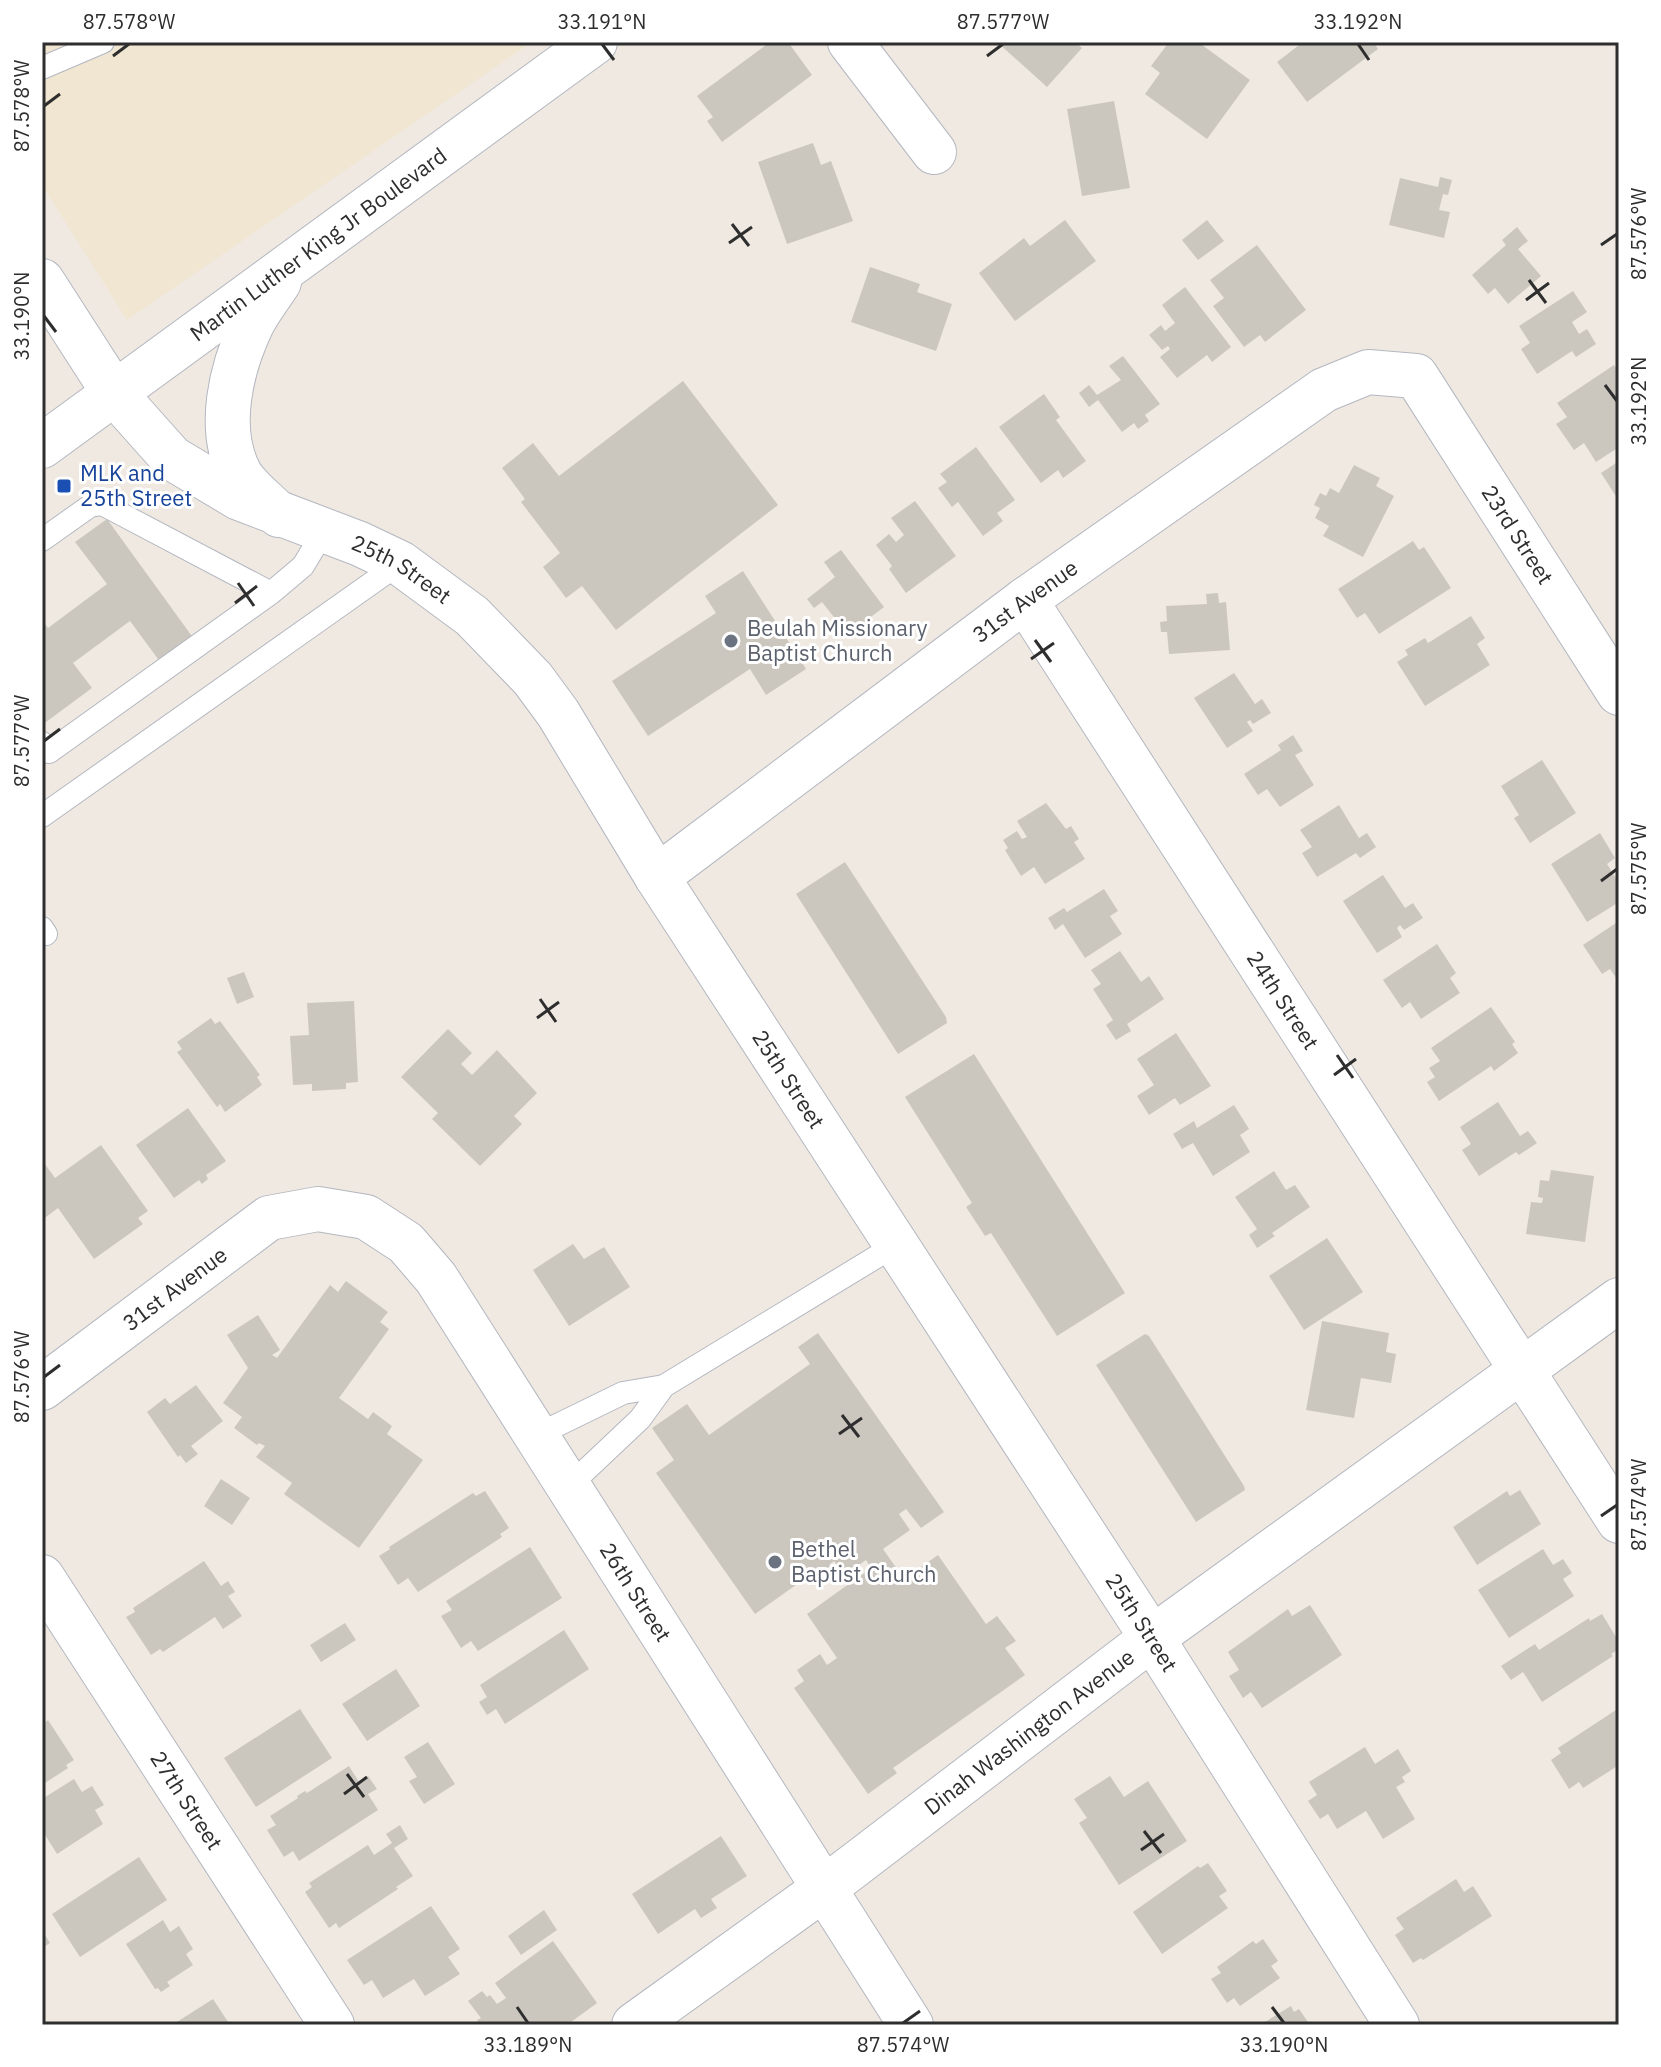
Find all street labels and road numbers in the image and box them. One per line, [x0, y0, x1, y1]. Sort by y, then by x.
street label: Martin Luther King Jr Boulevard [184, 140, 452, 347]
street label: 23rd Street [1475, 479, 1561, 590]
street label: 25th Street [348, 527, 457, 610]
street label: 31st Avenue [966, 553, 1083, 649]
street label: 24th Street [1241, 945, 1326, 1055]
street label: 25th Street [746, 1024, 832, 1134]
street label: 31st Avenue [116, 1240, 233, 1337]
street label: 26th Street [594, 1537, 678, 1647]
street label: 25th Street [1099, 1567, 1185, 1677]
street label: Dinah Washington Avenue [918, 1642, 1140, 1821]
street label: 27th Street [144, 1745, 230, 1855]

